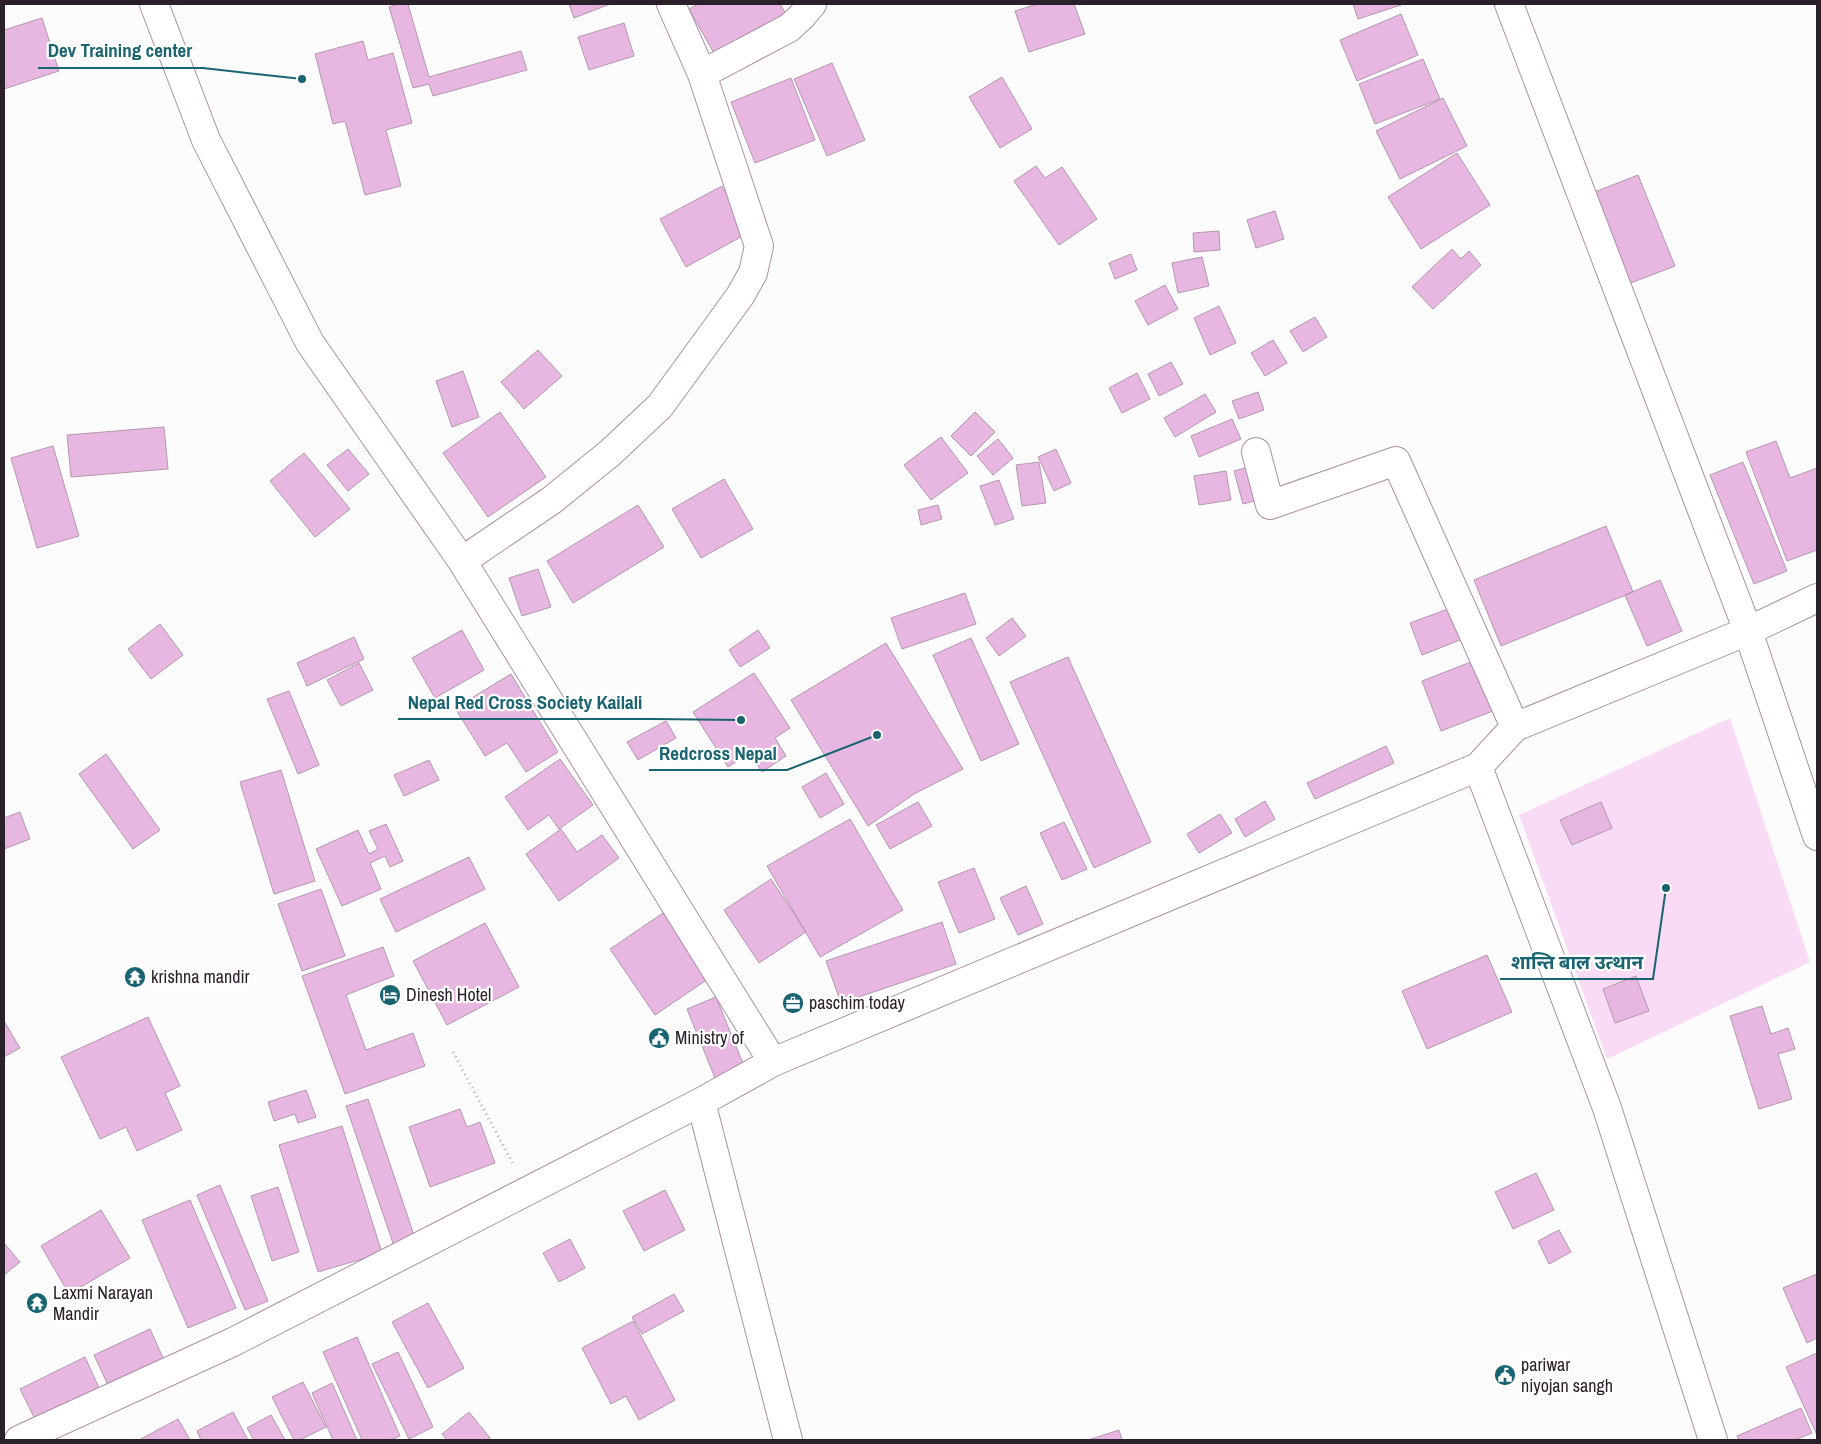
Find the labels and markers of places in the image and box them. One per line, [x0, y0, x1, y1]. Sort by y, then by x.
callout: Dev Training center [38, 34, 203, 68]
callout: Nepal Red Cross Society Kailali [398, 685, 653, 719]
callout: Redcross Nepal [649, 736, 787, 770]
callout: शान्ति बाल उत्थान [1500, 945, 1653, 979]
place label: krishna mandir [151, 964, 250, 989]
temple icon: krishna mandir [123, 965, 147, 989]
place label: Dinesh Hotel [406, 982, 491, 1007]
hotel icon: Dinesh Hotel [378, 983, 402, 1007]
place label: paschim today [809, 990, 906, 1015]
office icon: paschim today [781, 991, 805, 1015]
place label: Ministry of [675, 1025, 745, 1050]
public building icon: Ministry of [647, 1026, 671, 1050]
place label: Laxmi Narayan Mandir [53, 1280, 153, 1326]
temple icon: Laxmi Narayan Mandir [25, 1291, 49, 1315]
place label: pariwar niyojan sangh [1521, 1352, 1613, 1398]
public building icon: pariwar niyojan sangh [1493, 1363, 1517, 1387]

